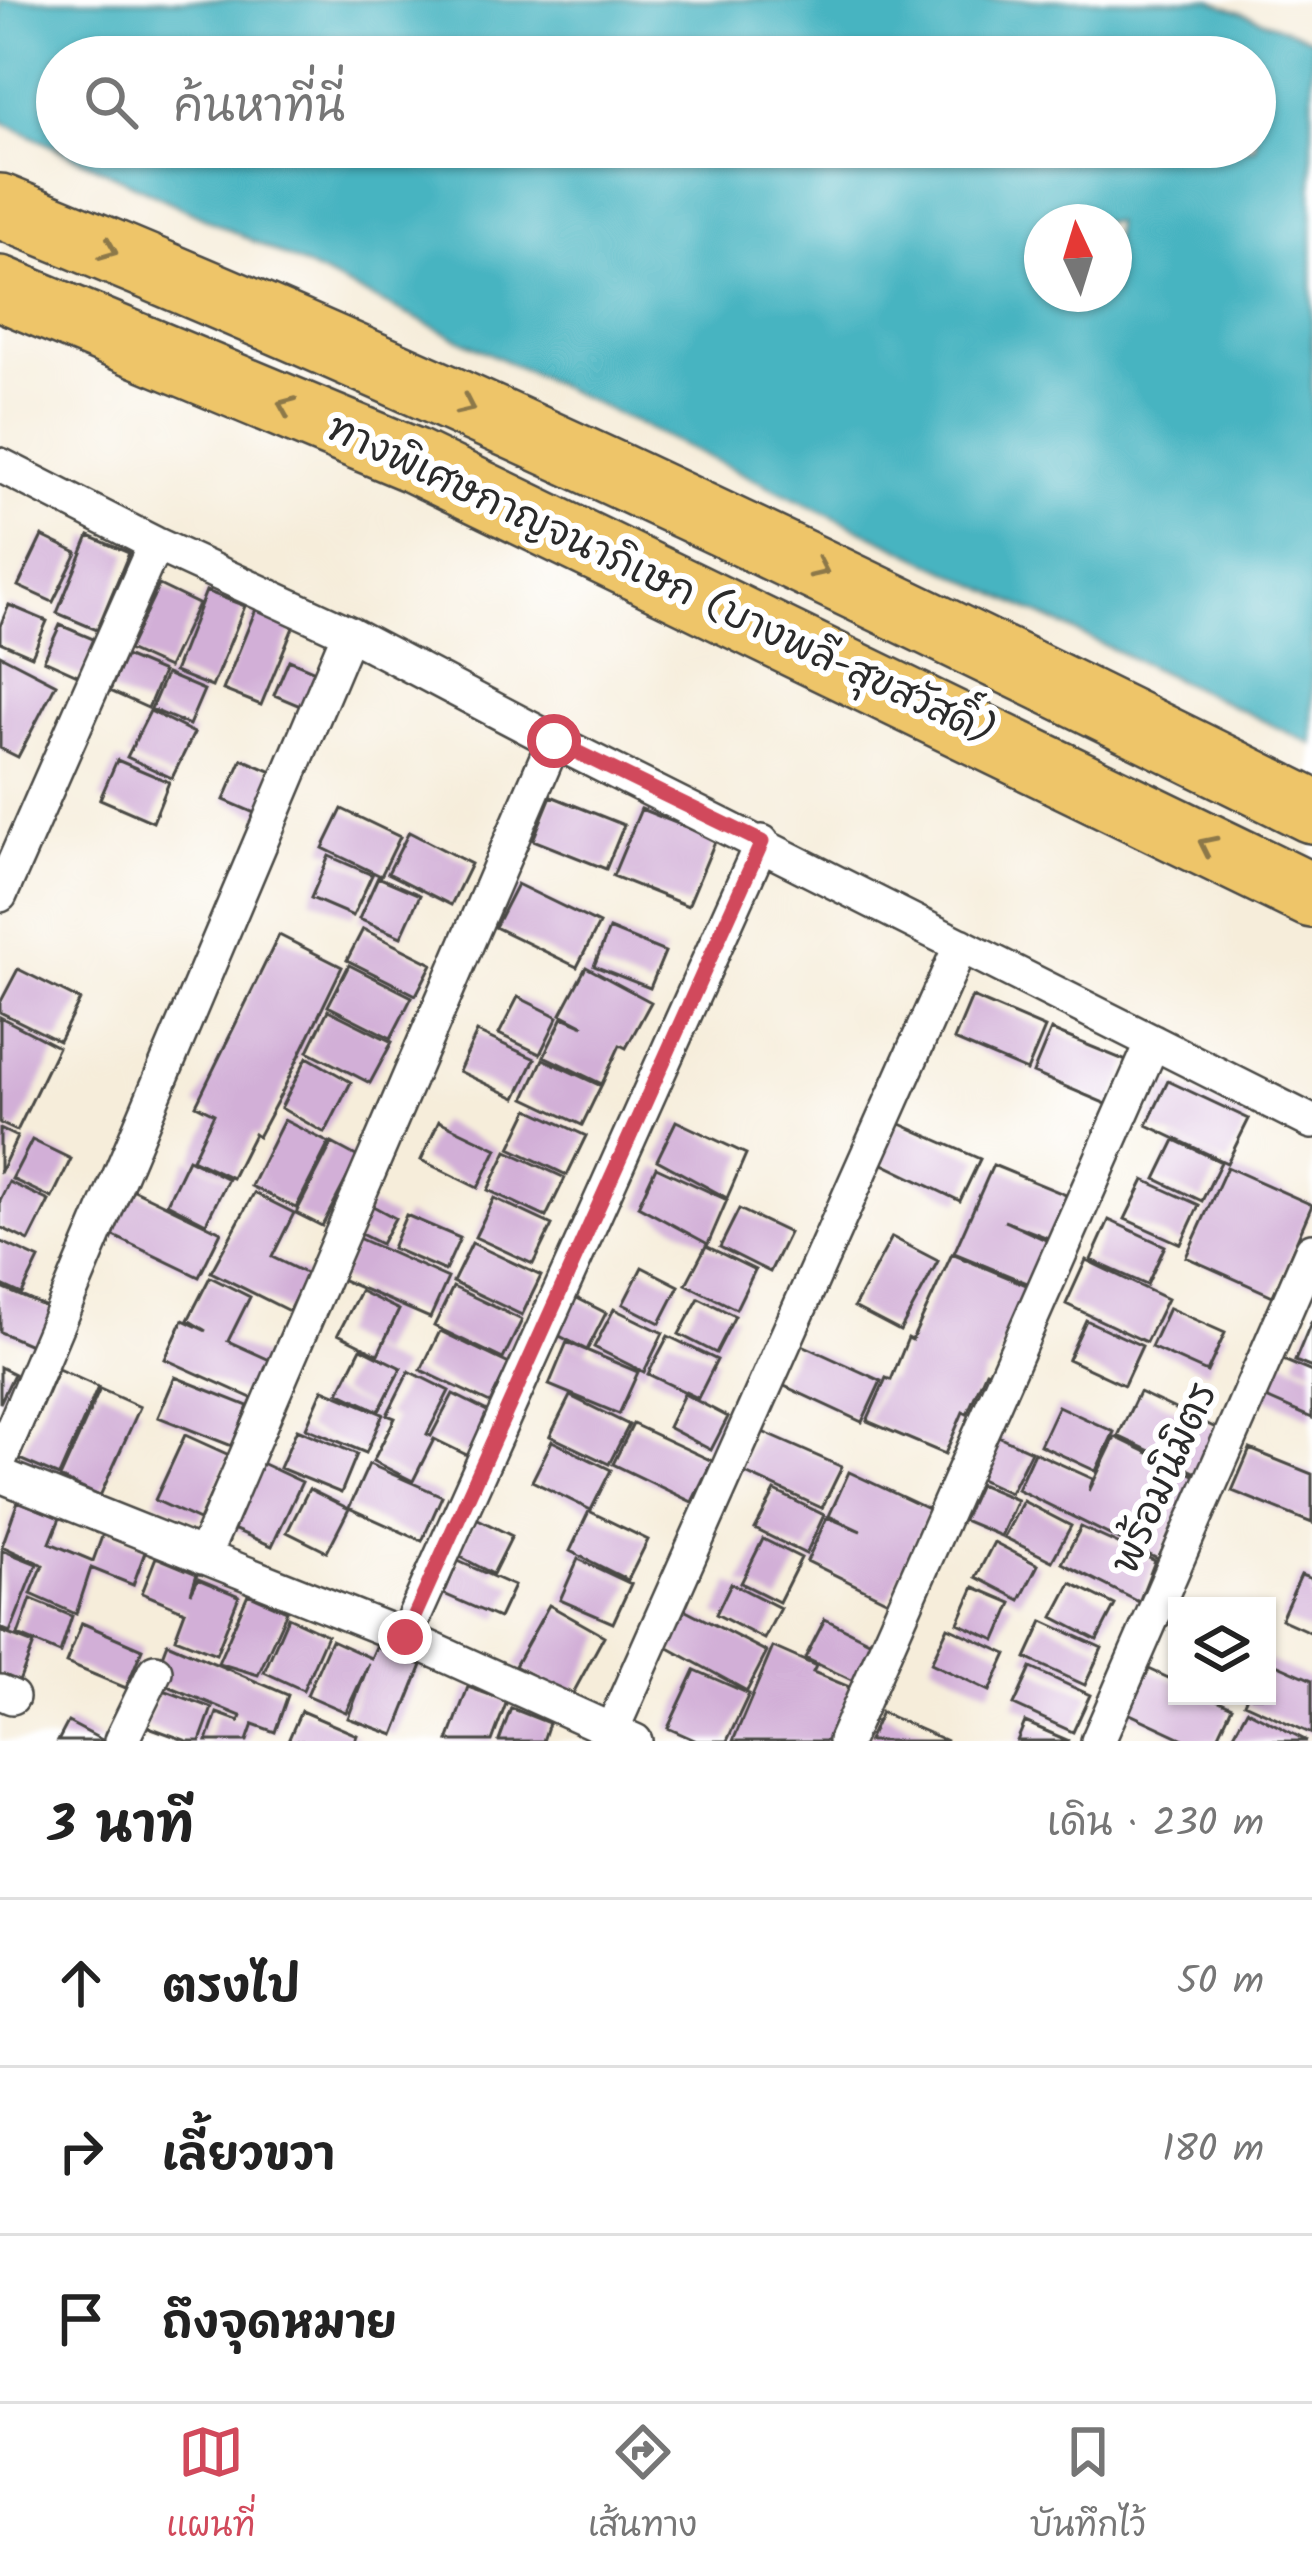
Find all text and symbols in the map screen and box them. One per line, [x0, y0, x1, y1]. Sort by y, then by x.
search box [36, 36, 1276, 168]
icon: search [78, 69, 144, 135]
text: ค้นหาที่นี่ [174, 73, 345, 145]
north arrow [1024, 204, 1132, 312]
one-way arrow [97, 236, 118, 260]
one-way arrow [454, 392, 475, 415]
street label: ทางพิเศษกาญจนาภิเษก (บางพลี-สุขสวัสดิ์) [316, 394, 1007, 765]
one-way arrow [277, 397, 298, 421]
one-way arrow [808, 555, 829, 578]
route start [527, 714, 581, 768]
one-way arrow [1198, 836, 1219, 859]
street label: พร้อมนิมิตร [1096, 1373, 1236, 1585]
map controls [1168, 1597, 1276, 1705]
button: layers [1168, 1597, 1276, 1705]
route end [378, 1610, 432, 1664]
text: 3 นาที [48, 1787, 194, 1868]
text: เดิน · 230 m [1047, 1794, 1264, 1856]
icon: ahead [48, 1950, 114, 2016]
text: 50 m [1177, 1952, 1264, 2014]
text: ตรงไป [162, 1953, 300, 2025]
icon: right [48, 2118, 114, 2184]
text: 180 m [1162, 2120, 1264, 2182]
text: เลี้ยวขวา [162, 2121, 335, 2193]
icon: arrive [48, 2286, 114, 2352]
text: ถึงจุดหมาย [162, 2289, 397, 2361]
tab: แผนที่ [166, 2419, 255, 2554]
tab: เส้นทาง [588, 2419, 697, 2554]
tab: บันทึกไว้ [1030, 2419, 1146, 2554]

